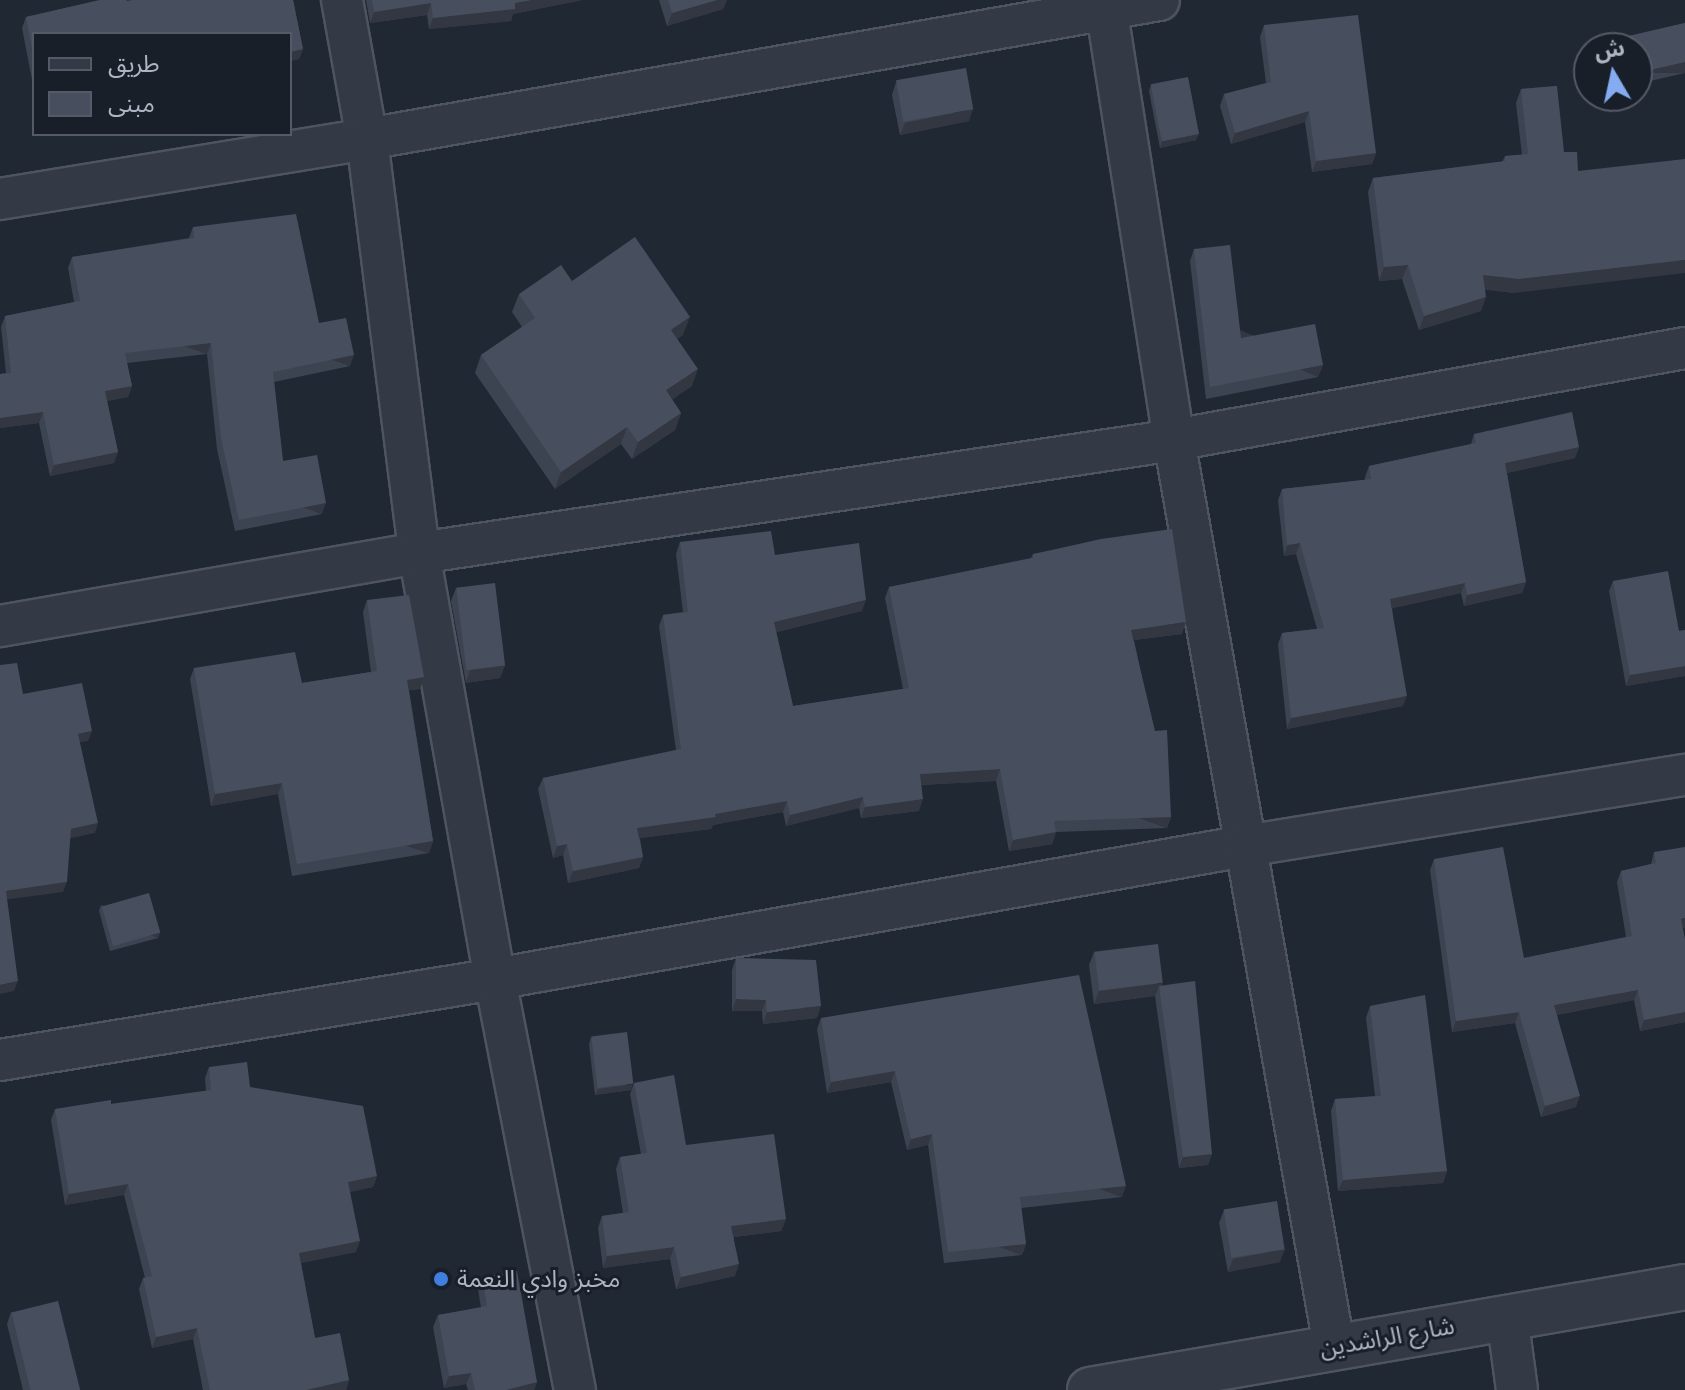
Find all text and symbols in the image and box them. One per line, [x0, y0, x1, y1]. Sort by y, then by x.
legend [32, 32, 292, 136]
north arrow [1573, 32, 1653, 112]
text: ش [1593, 35, 1626, 64]
text: طريق [108, 50, 160, 77]
text: مبنى [108, 90, 155, 117]
place label: مخبز وادي النعمة [457, 1265, 620, 1293]
marker: مخبز وادي النعمة [432, 1270, 450, 1288]
street label: شارع الراشدين [1317, 1311, 1457, 1363]

